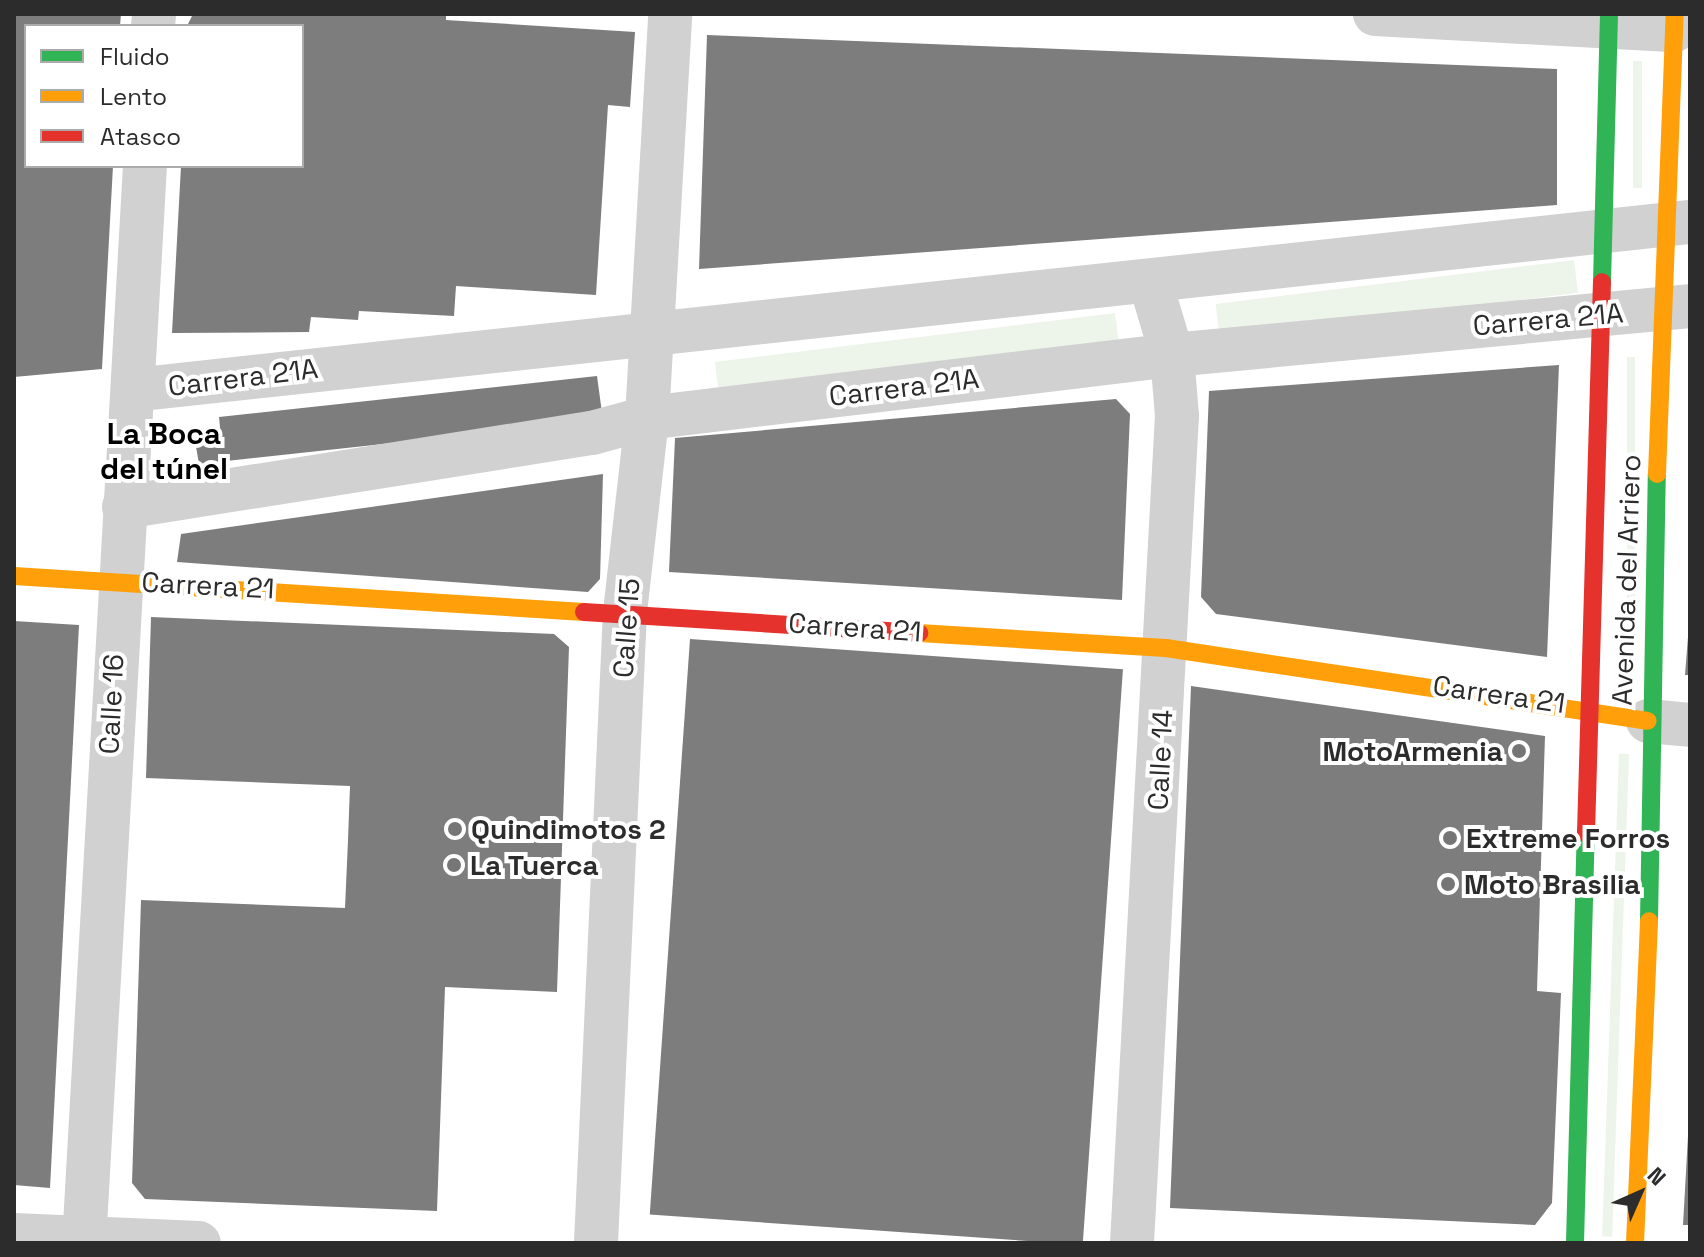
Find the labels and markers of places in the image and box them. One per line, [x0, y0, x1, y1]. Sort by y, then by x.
place label: MotoArmenia [1322, 734, 1503, 768]
marker: MotoArmenia [1510, 742, 1528, 760]
place label: Quindimotos 2 [471, 812, 666, 846]
marker: Quindimotos 2 [446, 820, 464, 838]
place label: Extreme Forros [1466, 821, 1670, 855]
marker: Extreme Forros [1441, 829, 1459, 847]
place label: La Tuerca [470, 848, 599, 882]
marker: La Tuerca [445, 856, 463, 874]
place label: Moto Brasilia [1464, 867, 1641, 901]
marker: Moto Brasilia [1439, 875, 1457, 893]

